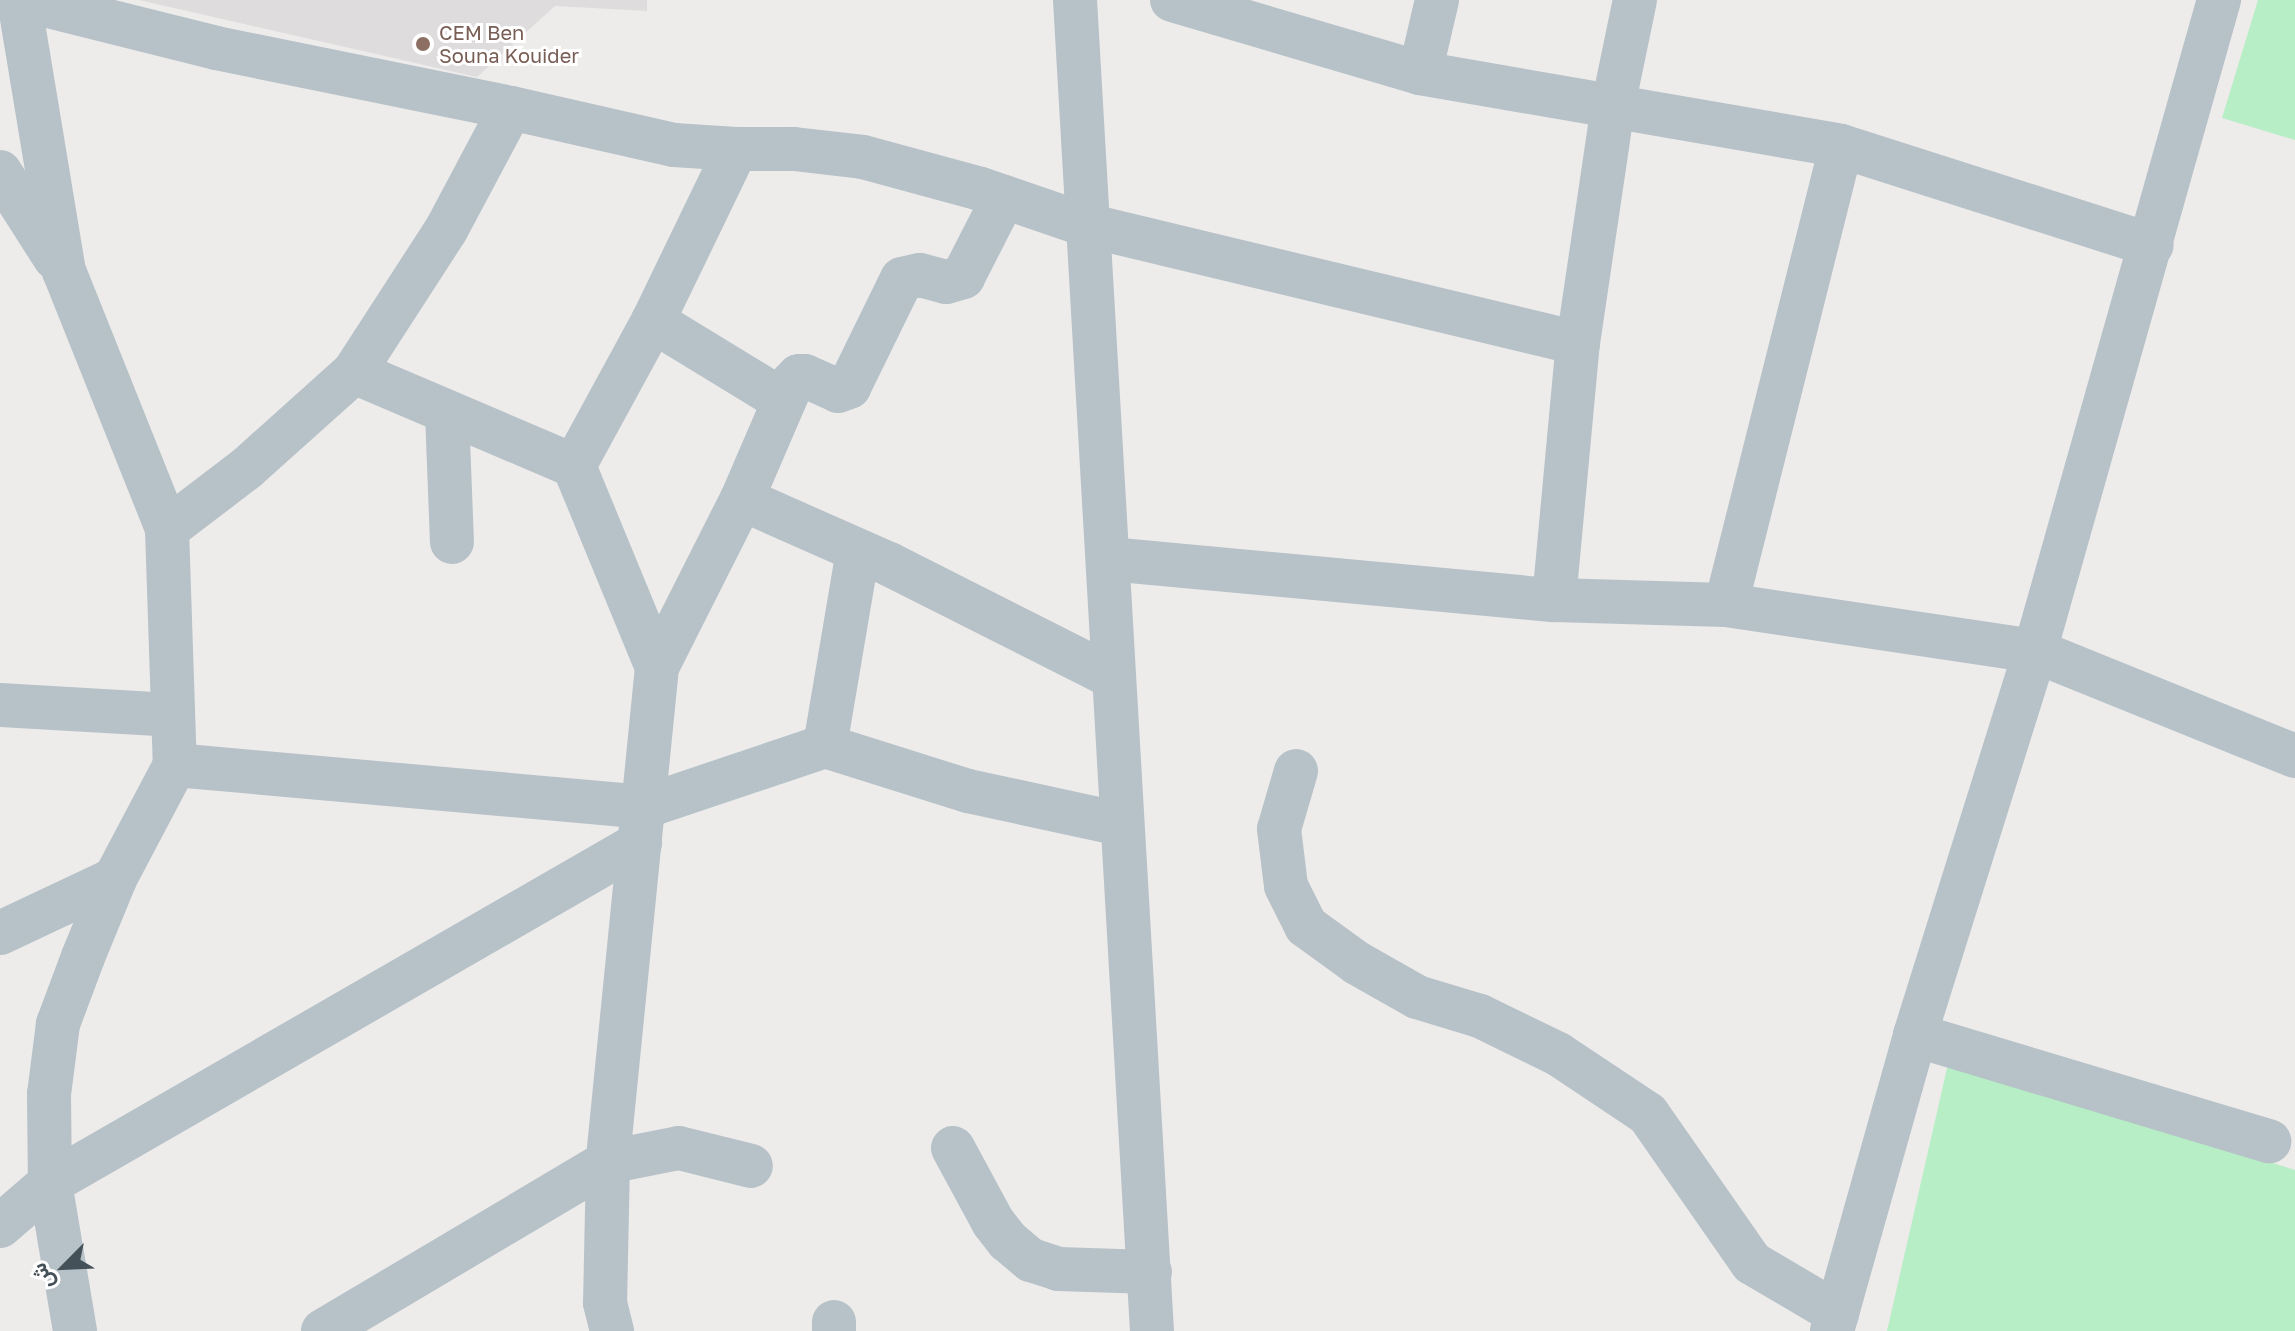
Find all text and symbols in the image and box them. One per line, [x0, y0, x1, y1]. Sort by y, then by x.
place label: CEM Ben Souna Kouider [439, 20, 579, 67]
marker: CEM Ben Souna Kouider [414, 35, 432, 53]
north arrow [24, 1227, 104, 1307]
text: ش [24, 1259, 59, 1295]

